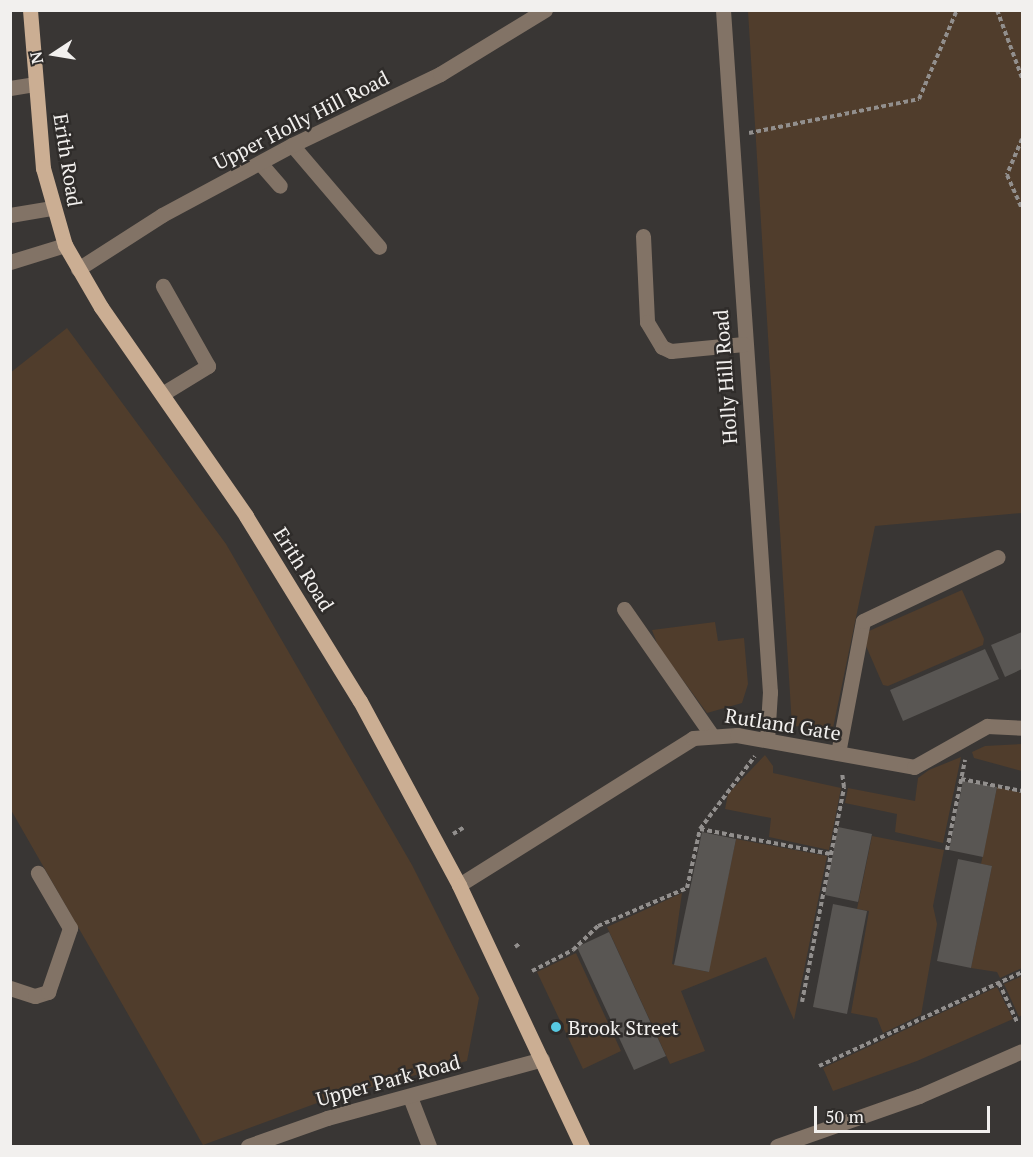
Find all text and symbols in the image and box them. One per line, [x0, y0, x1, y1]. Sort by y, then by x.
north arrow [24, 24, 84, 84]
text: N [24, 50, 48, 66]
street label: Upper Holly Hill Road [209, 65, 393, 175]
street label: Erith Road [49, 112, 87, 208]
street label: Holly Hill Road [708, 309, 742, 445]
street label: Erith Road [269, 523, 339, 615]
street label: Rutland Gate [723, 703, 843, 745]
place label: Brook Street [568, 1015, 679, 1039]
marker: Brook Street [549, 1020, 563, 1034]
street label: Upper Park Road [313, 1049, 463, 1111]
scale bar [817, 1094, 992, 1132]
text: 50 m [825, 1104, 864, 1128]

